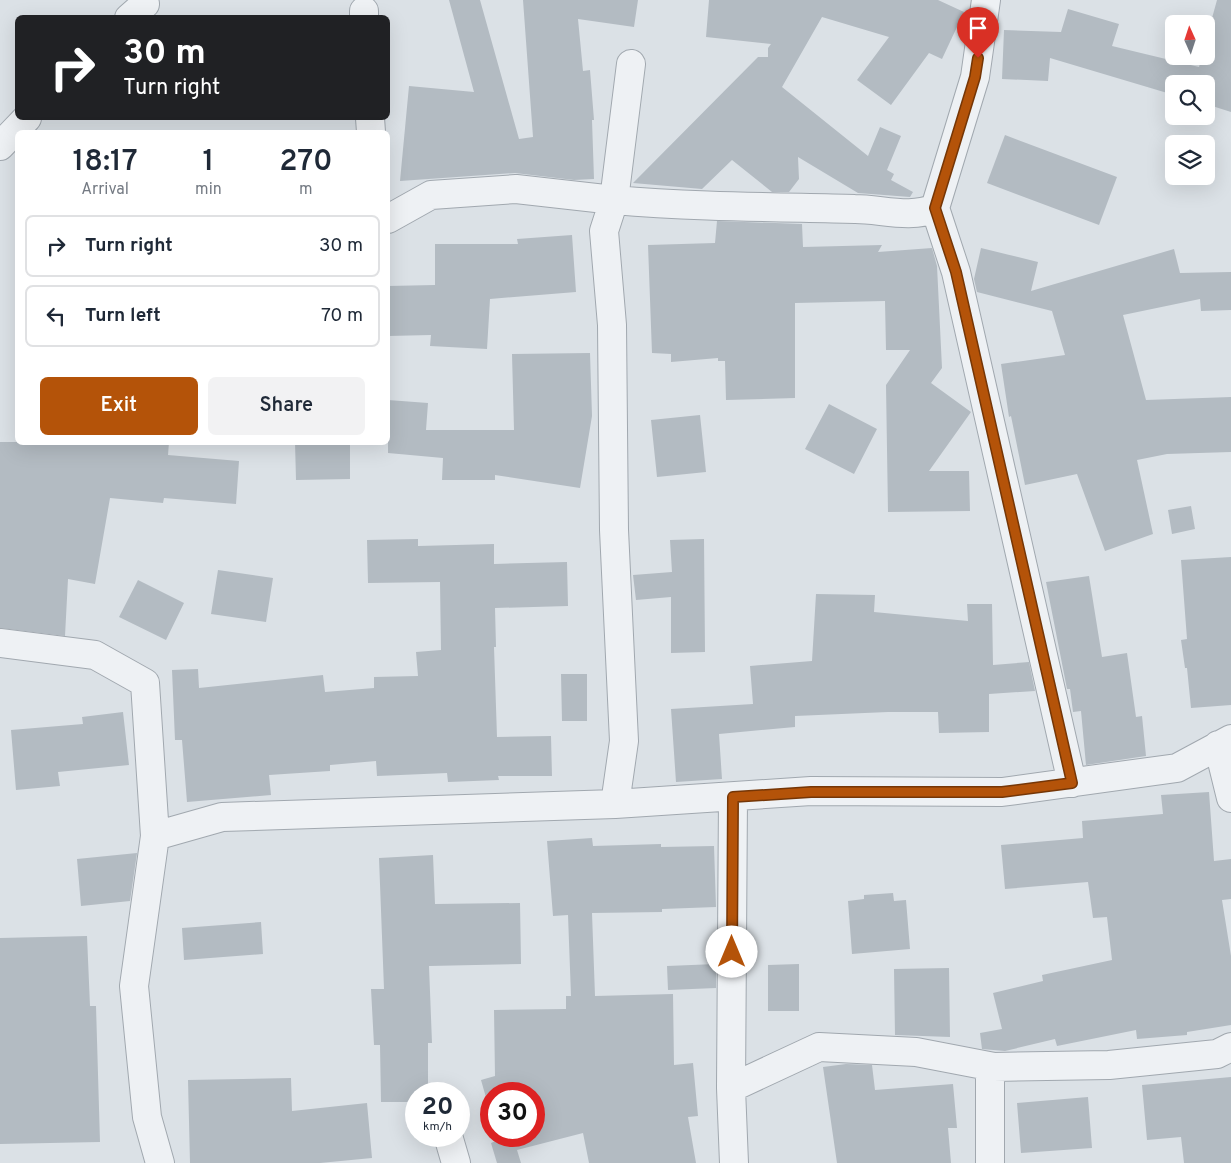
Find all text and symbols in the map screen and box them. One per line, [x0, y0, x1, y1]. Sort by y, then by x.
pin [957, 7, 999, 58]
icon: arrive [964, 14, 992, 42]
north arrow [1165, 15, 1215, 65]
map controls [1165, 15, 1215, 185]
text: 30 m [123, 32, 206, 76]
icon: right [40, 35, 105, 100]
text: Turn right [123, 75, 220, 102]
button: search [1165, 75, 1215, 125]
button: layers [1165, 135, 1215, 185]
text: 18:17 [72, 144, 138, 181]
text: 1 [203, 144, 214, 181]
text: 270 [279, 144, 333, 181]
text: Arrival [81, 180, 129, 200]
text: min [195, 180, 222, 200]
text: m [299, 180, 313, 200]
icon: right [42, 232, 70, 260]
text: Turn right [85, 234, 173, 258]
text: 30 m [319, 234, 363, 258]
icon: left [42, 302, 70, 330]
text: Turn left [85, 304, 161, 328]
text: 70 m [321, 304, 363, 328]
button: Exit [40, 377, 198, 435]
button: Share [208, 377, 365, 435]
position arrow [705, 925, 757, 977]
speed limit sign: 30 [480, 1082, 545, 1147]
text: 20 [422, 1092, 453, 1124]
text: km/h [423, 1119, 452, 1135]

